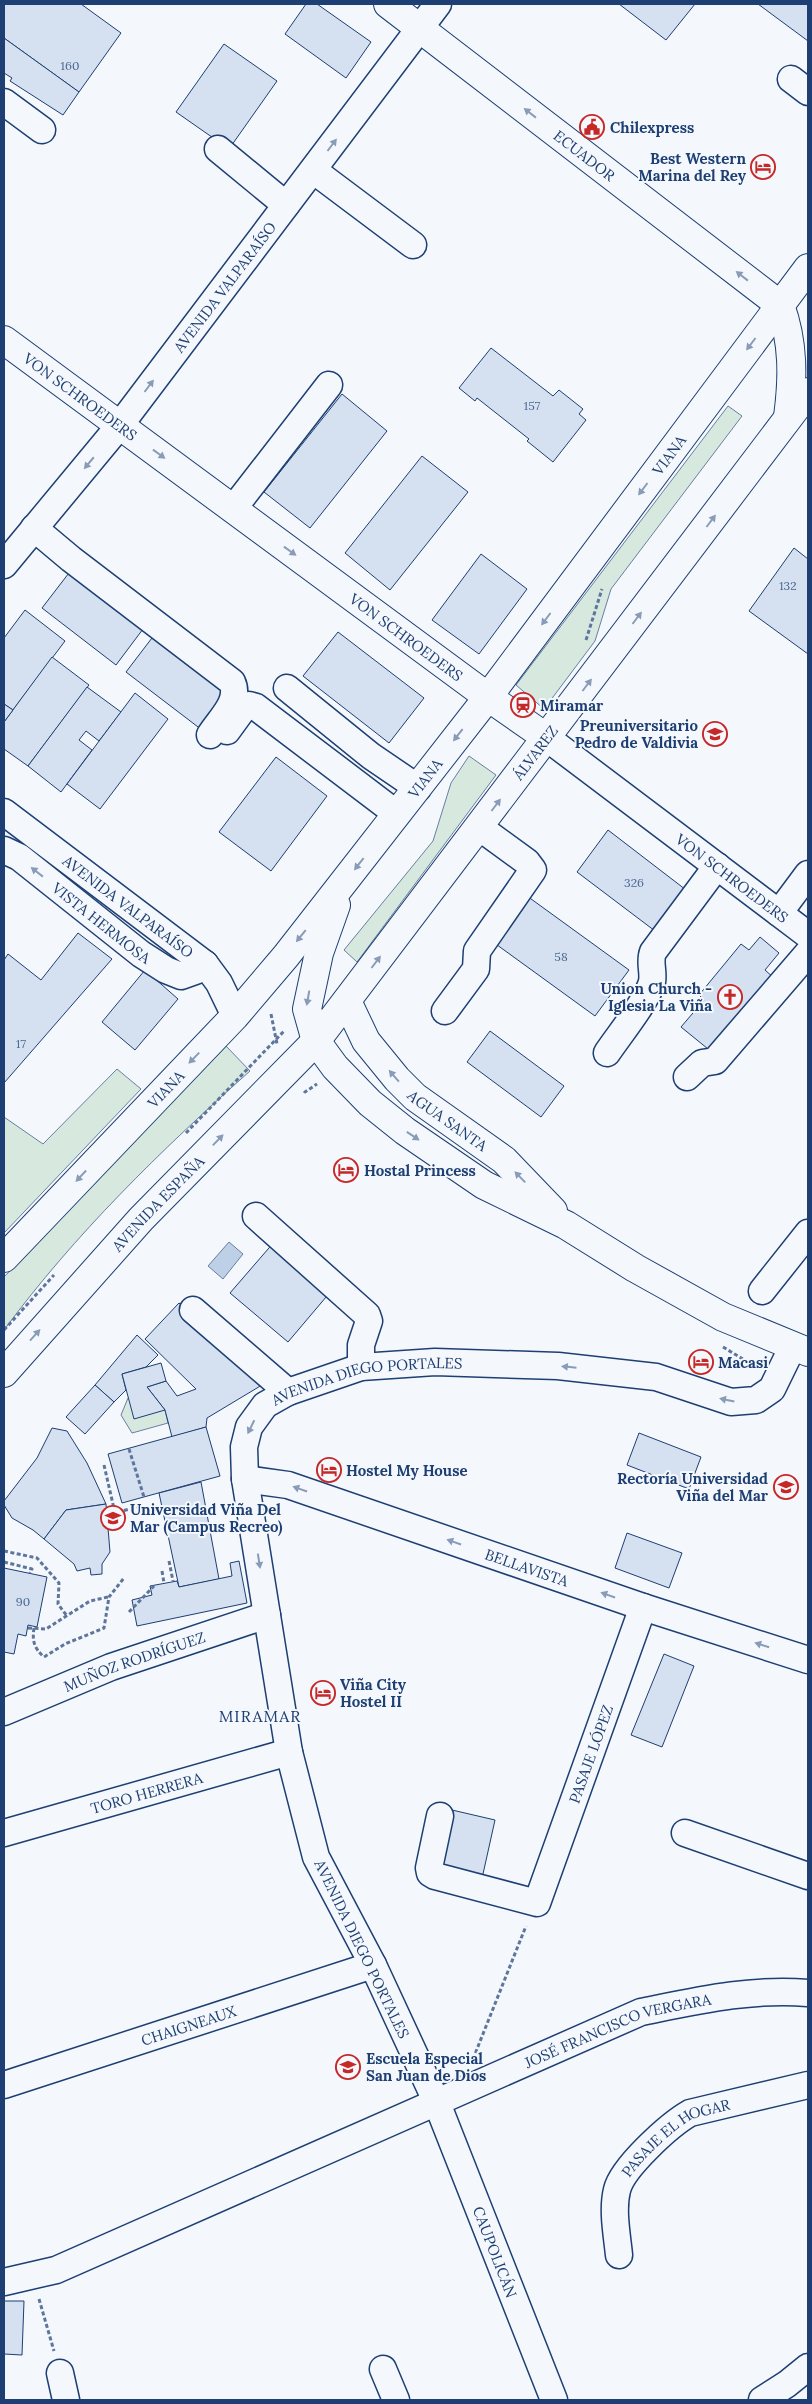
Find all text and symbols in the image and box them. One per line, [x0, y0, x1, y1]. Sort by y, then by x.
house number: 160 [61, 58, 79, 73]
one-way arrow [523, 107, 536, 118]
public building icon: Chilexpress [579, 114, 605, 140]
place label: Chilexpress [610, 118, 694, 137]
street label: ECUADOR [550, 125, 620, 185]
one-way arrow [326, 139, 337, 152]
place label: Best Western Marina del Rey [638, 149, 747, 185]
hotel icon: Best Western Marina del Rey [750, 154, 776, 180]
street label: AVENIDA VALPARAÍSO [168, 218, 280, 357]
one-way arrow [736, 270, 749, 281]
one-way arrow [746, 337, 756, 351]
street label: VON SCHROEDERS [19, 348, 141, 444]
one-way arrow [144, 379, 154, 393]
house number: 157 [524, 398, 541, 413]
street label: VIANA [647, 431, 690, 479]
one-way arrow [152, 449, 165, 460]
one-way arrow [83, 456, 94, 469]
one-way arrow [638, 482, 649, 495]
one-way arrow [706, 514, 716, 528]
one-way arrow [283, 546, 297, 556]
house number: 132 [779, 578, 797, 593]
street label: VON SCHROEDERS [345, 588, 467, 685]
one-way arrow [632, 611, 642, 625]
one-way arrow [541, 612, 551, 626]
one-way arrow [581, 679, 592, 692]
station icon: Miramar [510, 692, 536, 718]
place label: Miramar [540, 696, 604, 715]
place label: Preuniversitario Pedro de Valdivia [575, 716, 699, 752]
street label: ÁLVAREZ [508, 721, 562, 784]
school or university icon: Preuniversitario Pedro de Valdivia [702, 721, 728, 747]
one-way arrow [453, 729, 463, 742]
street label: VIANA [403, 754, 447, 802]
one-way arrow [490, 799, 501, 812]
street label: VON SCHROEDERS [671, 829, 792, 926]
street label: AVENIDA VALPARAÍSO [59, 850, 198, 962]
one-way arrow [353, 857, 364, 870]
one-way arrow [31, 866, 44, 877]
house number: 326 [624, 875, 644, 890]
street label: VISTA HERMOSA [48, 877, 155, 967]
one-way arrow [296, 930, 307, 943]
house number: 58 [554, 949, 568, 964]
one-way arrow [371, 956, 381, 969]
place label: Union Church - Iglesia La Viña [601, 979, 712, 1015]
church icon: Union Church - Iglesia La Viña [717, 984, 743, 1010]
one-way arrow [304, 991, 312, 1007]
house number: 17 [16, 1036, 26, 1051]
one-way arrow [188, 1052, 200, 1064]
street label: VIANA [142, 1065, 188, 1112]
one-way arrow [388, 1070, 400, 1082]
street label: AGUA SANTA [403, 1085, 492, 1155]
one-way arrow [406, 1131, 419, 1141]
one-way arrow [212, 1135, 224, 1147]
street label: AVENIDA ESPAÑA [107, 1151, 208, 1256]
hotel icon: Hostal Princess [333, 1157, 359, 1183]
place label: Hostal Princess [364, 1161, 476, 1180]
one-way arrow [75, 1169, 87, 1181]
one-way arrow [514, 1171, 526, 1183]
one-way arrow [29, 1330, 41, 1342]
hotel icon: Macasi [688, 1349, 714, 1375]
street label: AVENIDA DIEGO PORTALES [267, 1352, 463, 1410]
place label: Macasi [718, 1353, 768, 1372]
one-way arrow [560, 1363, 576, 1371]
one-way arrow [719, 1396, 734, 1404]
one-way arrow [247, 1419, 256, 1434]
hotel icon: Hostel My House [316, 1457, 342, 1483]
place label: Hostel My House [346, 1461, 467, 1480]
place label: Rectoría Universidad Viña del Mar [617, 1469, 769, 1505]
school or university icon: Rectoría Universidad Viña del Mar [773, 1474, 799, 1500]
one-way arrow [293, 1485, 308, 1492]
place label: Universidad Viña Del Mar (Campus Recreo) [130, 1500, 283, 1537]
school or university icon: Universidad Viña Del Mar (Campus Recreo) [100, 1505, 126, 1531]
one-way arrow [446, 1538, 461, 1546]
street label: BELLAVISTA [483, 1544, 572, 1590]
one-way arrow [255, 1554, 263, 1570]
one-way arrow [600, 1590, 615, 1598]
house number: 90 [16, 1594, 30, 1609]
street label: MUÑOZ RODRÍGUEZ [61, 1627, 207, 1695]
one-way arrow [754, 1641, 769, 1649]
place label: Viña City Hostel II [340, 1675, 407, 1711]
hotel icon: Viña City Hostel II [310, 1680, 336, 1706]
street label: PASAJE LÓPEZ [564, 1702, 617, 1806]
district label: MIRAMAR [219, 1706, 301, 1726]
street label: TORO HERRERA [88, 1767, 205, 1817]
street label: AVENIDA DIEGO PORTALES [310, 1856, 414, 2041]
street label: JOSÉ FRANCISCO VERGARA [520, 1989, 713, 2072]
street label: CHAIGNEAUX [139, 2001, 239, 2049]
place label: Escuela Especial San Juan de Dios [366, 2049, 486, 2085]
school or university icon: Escuela Especial San Juan de Dios [335, 2054, 361, 2080]
street label: PASAJE EL HOGAR [617, 2094, 732, 2180]
street label: CAUPOLICÁN [469, 2204, 521, 2300]

